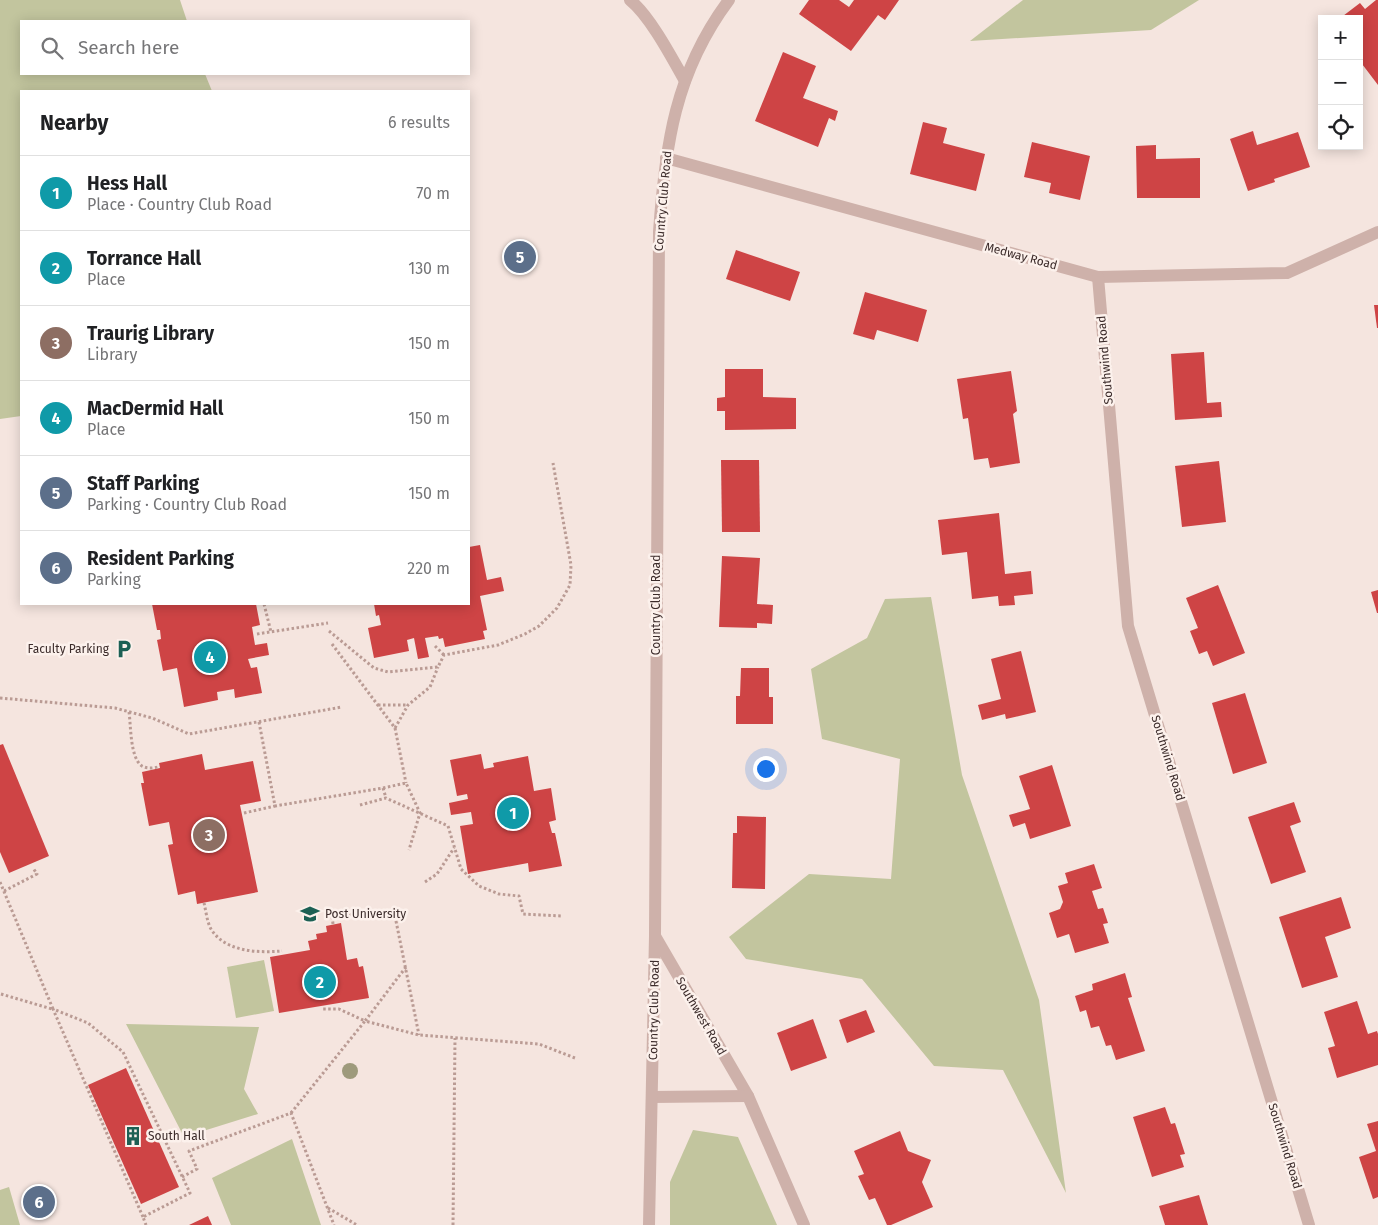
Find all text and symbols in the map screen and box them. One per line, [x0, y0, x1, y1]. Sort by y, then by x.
map controls [1318, 15, 1363, 150]
button: + [1318, 15, 1363, 60]
search box [20, 20, 470, 75]
icon: search [38, 34, 66, 62]
text: Search here [78, 36, 179, 59]
button: − [1318, 60, 1363, 105]
button: locate [1318, 105, 1363, 150]
text: Nearby [40, 110, 108, 136]
text: 6 results [388, 113, 450, 132]
street label: Country Club Road [652, 150, 674, 252]
text: Hess Hall [87, 172, 167, 195]
text: 1 [52, 184, 60, 203]
text: 70 m [416, 184, 450, 203]
text: Place · Country Club Road [87, 195, 272, 214]
pin: 5 [504, 238, 536, 276]
street label: Medway Road [983, 240, 1059, 272]
text: Torrance Hall [87, 247, 201, 270]
text: 2 [52, 259, 60, 278]
text: 130 m [408, 259, 450, 278]
text: Place [87, 270, 126, 289]
street label: Southwind Road [1094, 315, 1116, 405]
text: Traurig Library [87, 322, 214, 345]
text: 3 [52, 334, 60, 353]
text: 150 m [408, 334, 450, 353]
text: Library [87, 345, 137, 364]
text: MacDermid Hall [87, 397, 223, 420]
text: 4 [51, 409, 61, 428]
text: 150 m [408, 409, 450, 428]
text: Place [87, 420, 126, 439]
text: Staff Parking [87, 472, 199, 495]
text: 5 [52, 484, 60, 503]
text: 150 m [408, 484, 450, 503]
text: Parking · Country Club Road [87, 495, 287, 514]
text: Resident Parking [87, 547, 234, 570]
street label: Country Club Road [649, 555, 663, 655]
text: 6 [51, 559, 61, 578]
text: 220 m [407, 559, 450, 578]
text: Parking [87, 570, 141, 589]
parking icon: Faculty Parking [113, 638, 135, 660]
pin: 4 [194, 638, 226, 676]
place label: Faculty Parking [28, 642, 110, 656]
street label: Southwind Road [1148, 713, 1188, 803]
your location [753, 756, 779, 782]
pin: 1 [497, 794, 529, 832]
pin: 3 [193, 816, 225, 854]
school or university icon: Post University [299, 903, 321, 925]
place label: Post University [325, 907, 406, 921]
street label: Country Club Road [646, 960, 662, 1060]
pin: 2 [304, 963, 336, 1001]
street label: Southwest Road [673, 974, 729, 1058]
street label: Southwind Road [1265, 1101, 1305, 1191]
building icon: South Hall [122, 1125, 144, 1147]
place label: South Hall [148, 1129, 205, 1143]
pin: 6 [23, 1183, 55, 1221]

